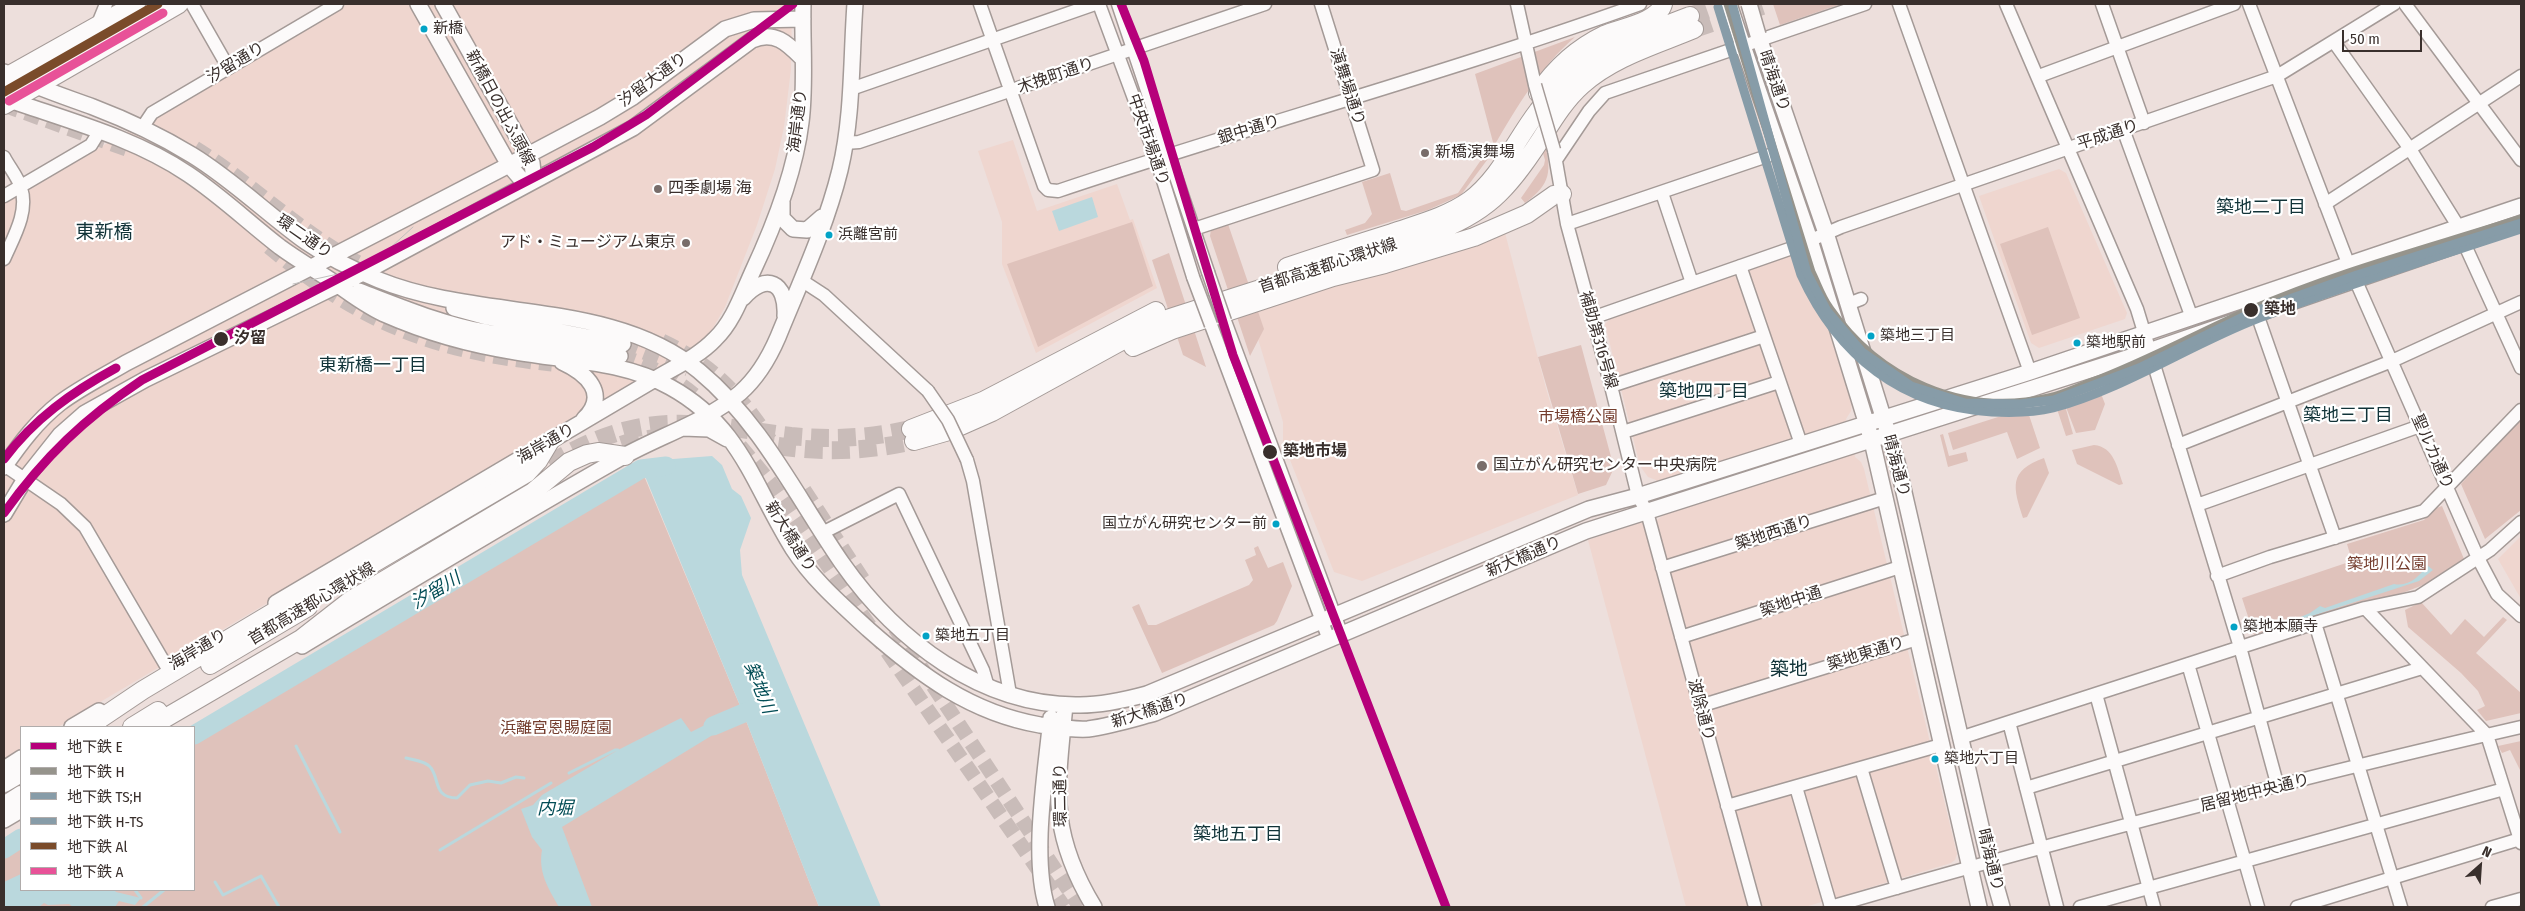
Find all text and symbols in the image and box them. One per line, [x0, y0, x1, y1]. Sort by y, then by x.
place label: 新橋 [433, 20, 463, 38]
scale bar [2345, 20, 2425, 52]
marker: 新橋 [419, 24, 429, 34]
text: 50 m [2350, 30, 2380, 48]
street label: 汐留通り [204, 38, 268, 88]
street label: 演舞場通り [1326, 46, 1368, 128]
street label: 新橋日の出ふ頭線 [461, 47, 539, 169]
street label: 晴海通り [1755, 48, 1793, 114]
street label: 汐留大通り [615, 49, 691, 111]
street label: 木挽町通り [1015, 54, 1097, 98]
street label: 海岸通り [785, 88, 811, 154]
street label: 中央市場通り [1123, 91, 1173, 189]
street label: 銀中通り [1216, 111, 1282, 149]
street label: 平成通り [2075, 116, 2141, 154]
place label: 新橋演舞場 [1435, 143, 1515, 163]
marker: 新橋演舞場 [1419, 147, 1431, 159]
place label: 四季劇場 海 [668, 179, 752, 199]
marker: 四季劇場 海 [652, 183, 664, 195]
district label: 築地二丁目 [2216, 197, 2306, 219]
street label: 環二通り [272, 211, 336, 263]
district label: 東新橋 [76, 222, 132, 244]
place label: 浜離宮前 [838, 226, 898, 244]
marker: 浜離宮前 [824, 230, 834, 240]
place label: アド・ミュージアム東京 [500, 233, 676, 253]
street label: 首都高速都心環状線 [1257, 235, 1399, 297]
marker: アド・ミュージアム東京 [680, 237, 692, 249]
street label: 補助第316号線 [1575, 289, 1621, 391]
place label: 築地 [2264, 300, 2296, 320]
marker: 築地 [2242, 301, 2260, 319]
place label: 築地三丁目 [1880, 327, 1955, 345]
place label: 汐留 [234, 329, 266, 349]
marker: 汐留 [212, 330, 230, 348]
marker: 築地三丁目 [1866, 331, 1876, 341]
place label: 築地駅前 [2086, 334, 2146, 352]
marker: 築地駅前 [2072, 338, 2082, 348]
district label: 東新橋一丁目 [319, 355, 427, 377]
district label: 築地四丁目 [1659, 381, 1749, 403]
district label: 築地三丁目 [2303, 405, 2393, 427]
park label: 市場橋公園 [1538, 408, 1618, 428]
street label: 聖ルカ通り [2407, 412, 2457, 492]
street label: 海岸通り [513, 420, 579, 468]
street label: 晴海通り [1878, 433, 1914, 499]
place label: 築地市場 [1283, 442, 1347, 462]
marker: 築地市場 [1261, 443, 1279, 461]
place label: 国立がん研究センター中央病院 [1493, 456, 1717, 476]
marker: 国立がん研究センター中央病院 [1475, 459, 1489, 473]
street label: 新大橋通り [761, 498, 819, 576]
street label: 築地西通り [1733, 512, 1815, 554]
place label: 国立がん研究センター前 [1102, 515, 1267, 533]
marker: 国立がん研究センター前 [1271, 519, 1281, 529]
street label: 新大橋通り [1483, 533, 1565, 581]
park label: 築地川公園 [2347, 555, 2427, 575]
street label: 首都高速都心環状線 [245, 559, 379, 649]
water label: 汐留川 [407, 568, 465, 614]
street label: 築地中通 [1758, 583, 1824, 621]
place label: 築地本願寺 [2243, 618, 2318, 636]
marker: 築地本願寺 [2229, 622, 2239, 632]
street label: 海岸通り [166, 625, 230, 675]
place label: 築地五丁目 [935, 627, 1010, 645]
marker: 築地五丁目 [921, 631, 931, 641]
street label: 築地東通り [1825, 633, 1907, 675]
water label: 築地川 [739, 659, 779, 717]
district label: 築地 [1770, 659, 1808, 681]
street label: 波除通り [1683, 677, 1719, 743]
street label: 新大橋通り [1109, 690, 1191, 732]
park label: 浜離宮恩賜庭園 [500, 719, 612, 739]
legend [20, 726, 195, 891]
text: 地下鉄 E [67, 738, 123, 756]
place label: 築地六丁目 [1944, 750, 2019, 768]
marker: 築地六丁目 [1930, 754, 1940, 764]
text: 地下鉄 H [67, 763, 125, 781]
street label: 環二通り [1051, 763, 1071, 827]
street label: 居留地中央通り [2198, 770, 2312, 816]
text: 地下鉄 TS;H [67, 788, 142, 806]
water label: 内堀 [537, 798, 573, 820]
text: 地下鉄 H-TS [67, 813, 144, 831]
district label: 築地五丁目 [1193, 824, 1283, 846]
street label: 晴海通り [1973, 827, 2007, 893]
text: 地下鉄 Al [67, 838, 127, 856]
north arrow [2455, 841, 2505, 891]
text: N [2479, 843, 2494, 862]
text: 地下鉄 A [67, 863, 123, 881]

